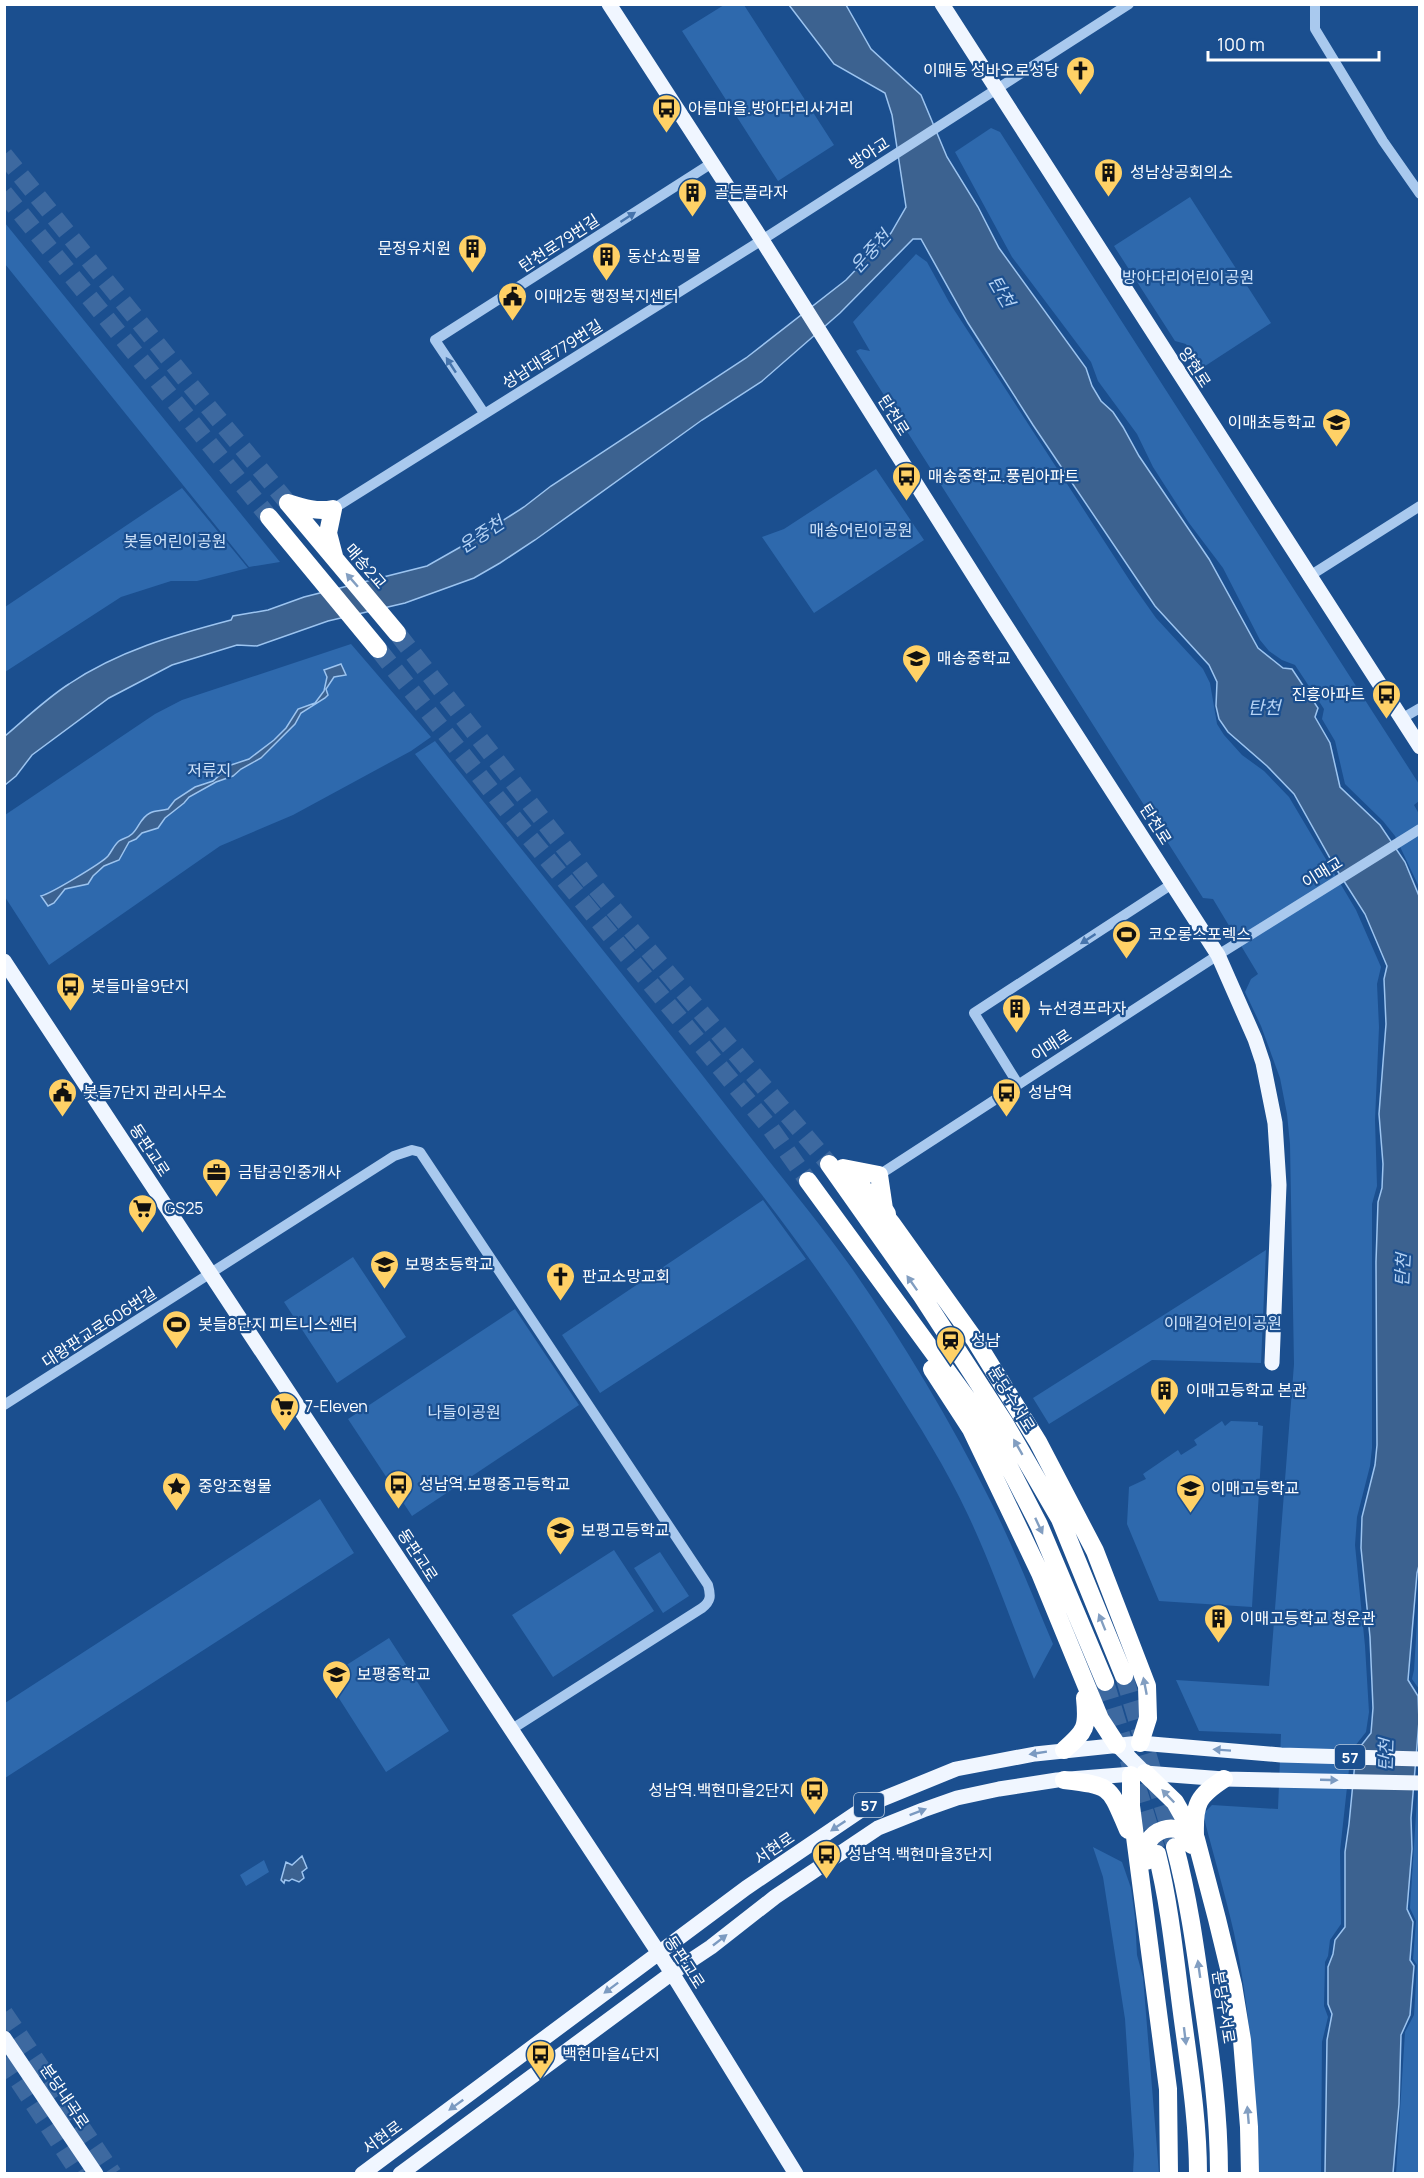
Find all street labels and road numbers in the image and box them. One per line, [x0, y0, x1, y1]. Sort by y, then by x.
street label: 방아교 [844, 132, 894, 174]
street label: 탄천로79번길 [515, 209, 603, 277]
street label: 성남대로779번길 [498, 314, 606, 394]
street label: 양현로 [1174, 342, 1216, 392]
street label: 탄천로 [873, 390, 915, 440]
street label: 매송2교 [340, 539, 392, 593]
street label: 탄천로 [1135, 799, 1177, 849]
street label: 이매교 [1297, 851, 1347, 893]
street label: 이매로 [1026, 1024, 1076, 1066]
street label: 동판교로 [125, 1119, 175, 1181]
street label: 대왕판교로606번길 [37, 1282, 161, 1372]
street label: 분당수서로 [983, 1362, 1041, 1436]
street label: 동판교로 [393, 1524, 443, 1586]
road number: 57 [1335, 1745, 1365, 1769]
road number: 57 [854, 1793, 884, 1817]
street label: 서현로 [750, 1826, 799, 1869]
street label: 동판교로 [660, 1931, 710, 1993]
street label: 분당수서로 [1207, 1969, 1241, 2045]
street label: 분당내곡로 [35, 2059, 95, 2133]
street label: 서현로 [358, 2115, 407, 2159]

